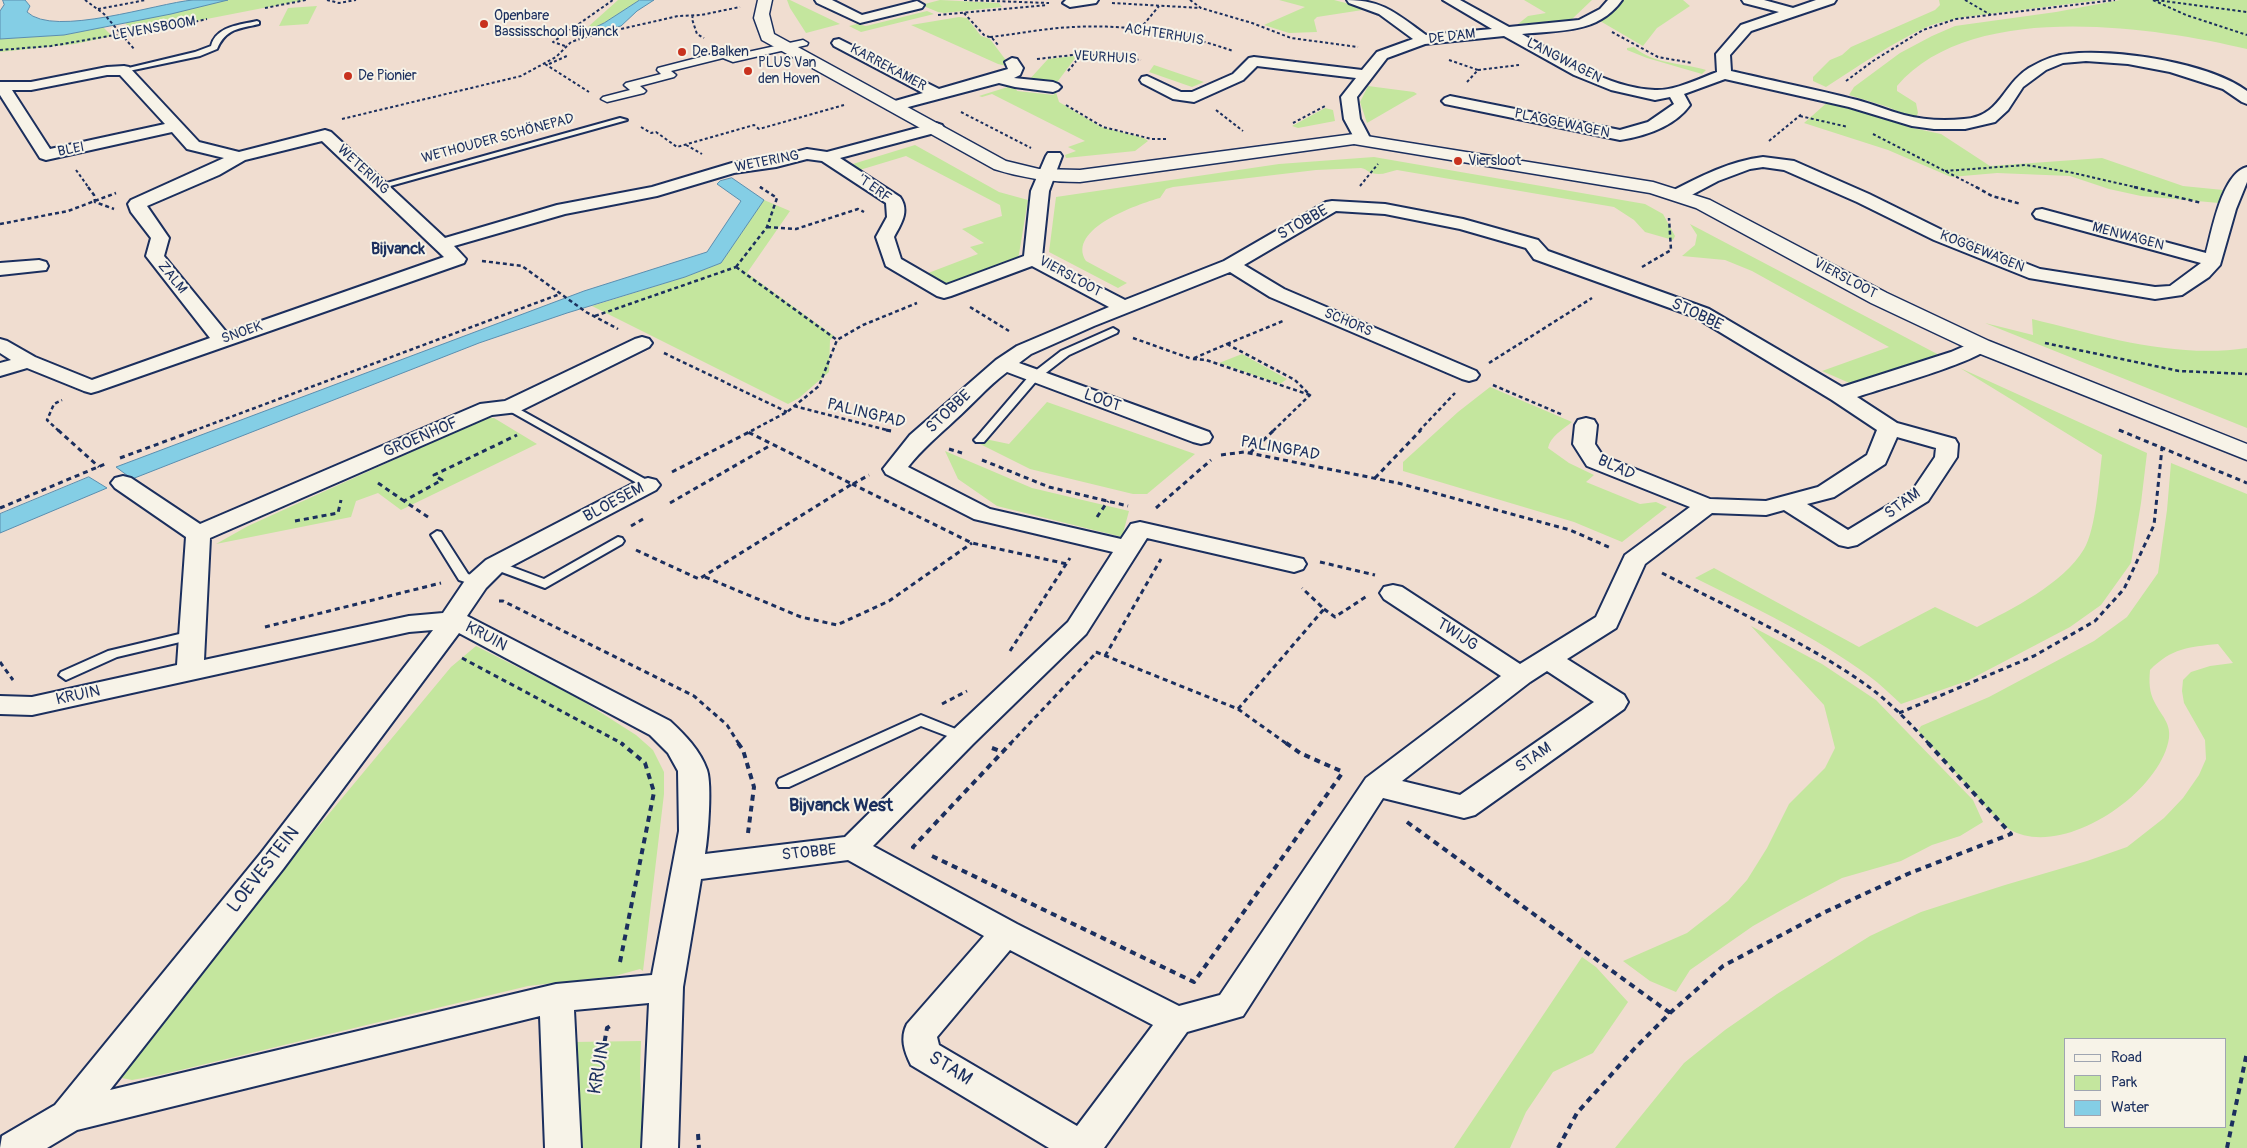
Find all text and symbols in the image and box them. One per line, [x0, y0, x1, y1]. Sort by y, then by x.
place label: Openbare Bassisschool Bijvanck [494, 8, 618, 40]
street label: LEVENSBOOM [111, 13, 197, 45]
marker: Openbare Bassisschool Bijvanck [478, 18, 490, 30]
street label: ACHTERHUIS [1123, 20, 1205, 50]
street label: DE DAM [1428, 26, 1476, 48]
street label: LANGWAGEN [1524, 35, 1604, 87]
street label: KARREKAMER [847, 41, 929, 95]
place label: De Balken [692, 44, 749, 60]
marker: De Balken [676, 46, 688, 58]
street label: VEURHUIS [1073, 48, 1137, 68]
place label: PLUS Van den Hoven [758, 55, 820, 88]
marker: PLUS Van den Hoven [742, 65, 754, 77]
place label: De Pionier [358, 68, 417, 84]
marker: De Pionier [342, 70, 354, 82]
street label: PLAGGEWAGEN [1513, 106, 1611, 142]
street label: WETHOUDER SCHÖNEPAD [420, 111, 576, 167]
street label: BLEI [56, 139, 86, 161]
street label: WETERING [333, 142, 393, 198]
street label: WETERING [733, 148, 801, 176]
place label: Viersloot [1468, 153, 1521, 169]
marker: Viersloot [1452, 155, 1464, 167]
street label: 'T ERF [854, 171, 894, 207]
street label: STOBBE [1274, 201, 1332, 245]
street label: MENWAGEN [2090, 219, 2166, 255]
street label: KOGGEWAGEN [1937, 227, 2027, 277]
district label: Bijvanck [371, 240, 425, 260]
street label: VIERSLOOT [1036, 253, 1104, 301]
street label: VIERSLOOT [1810, 255, 1880, 303]
street label: ZALM [154, 258, 190, 298]
street label: STOBBE [1668, 295, 1726, 335]
street label: SCHORS [1321, 305, 1375, 341]
street label: SNOEK [219, 318, 265, 348]
street label: LOOT [1081, 385, 1123, 417]
street label: STOBBE [922, 386, 976, 438]
street label: PALINGPAD [825, 395, 907, 433]
street label: GROENHOF [381, 414, 461, 462]
street label: PALINGPAD [1239, 433, 1321, 465]
street label: BLAD [1594, 451, 1638, 485]
street label: BLOESEM [580, 479, 648, 527]
street label: STAM [1881, 485, 1925, 523]
street label: TWIJG [1433, 615, 1481, 655]
street label: KRUIN [462, 618, 510, 656]
street label: KRUIN [54, 682, 102, 710]
street label: STAM [1512, 739, 1556, 777]
district label: Bijvanck West [789, 795, 893, 817]
street label: LOEVESTEIN [223, 822, 305, 918]
street label: STOBBE [781, 841, 837, 865]
legend [2064, 1038, 2227, 1128]
street label: KRUIN [584, 1040, 616, 1096]
street label: STAM [924, 1047, 976, 1091]
text: Road [2111, 1048, 2142, 1067]
text: Park [2111, 1073, 2137, 1092]
text: Water [2111, 1098, 2149, 1117]

